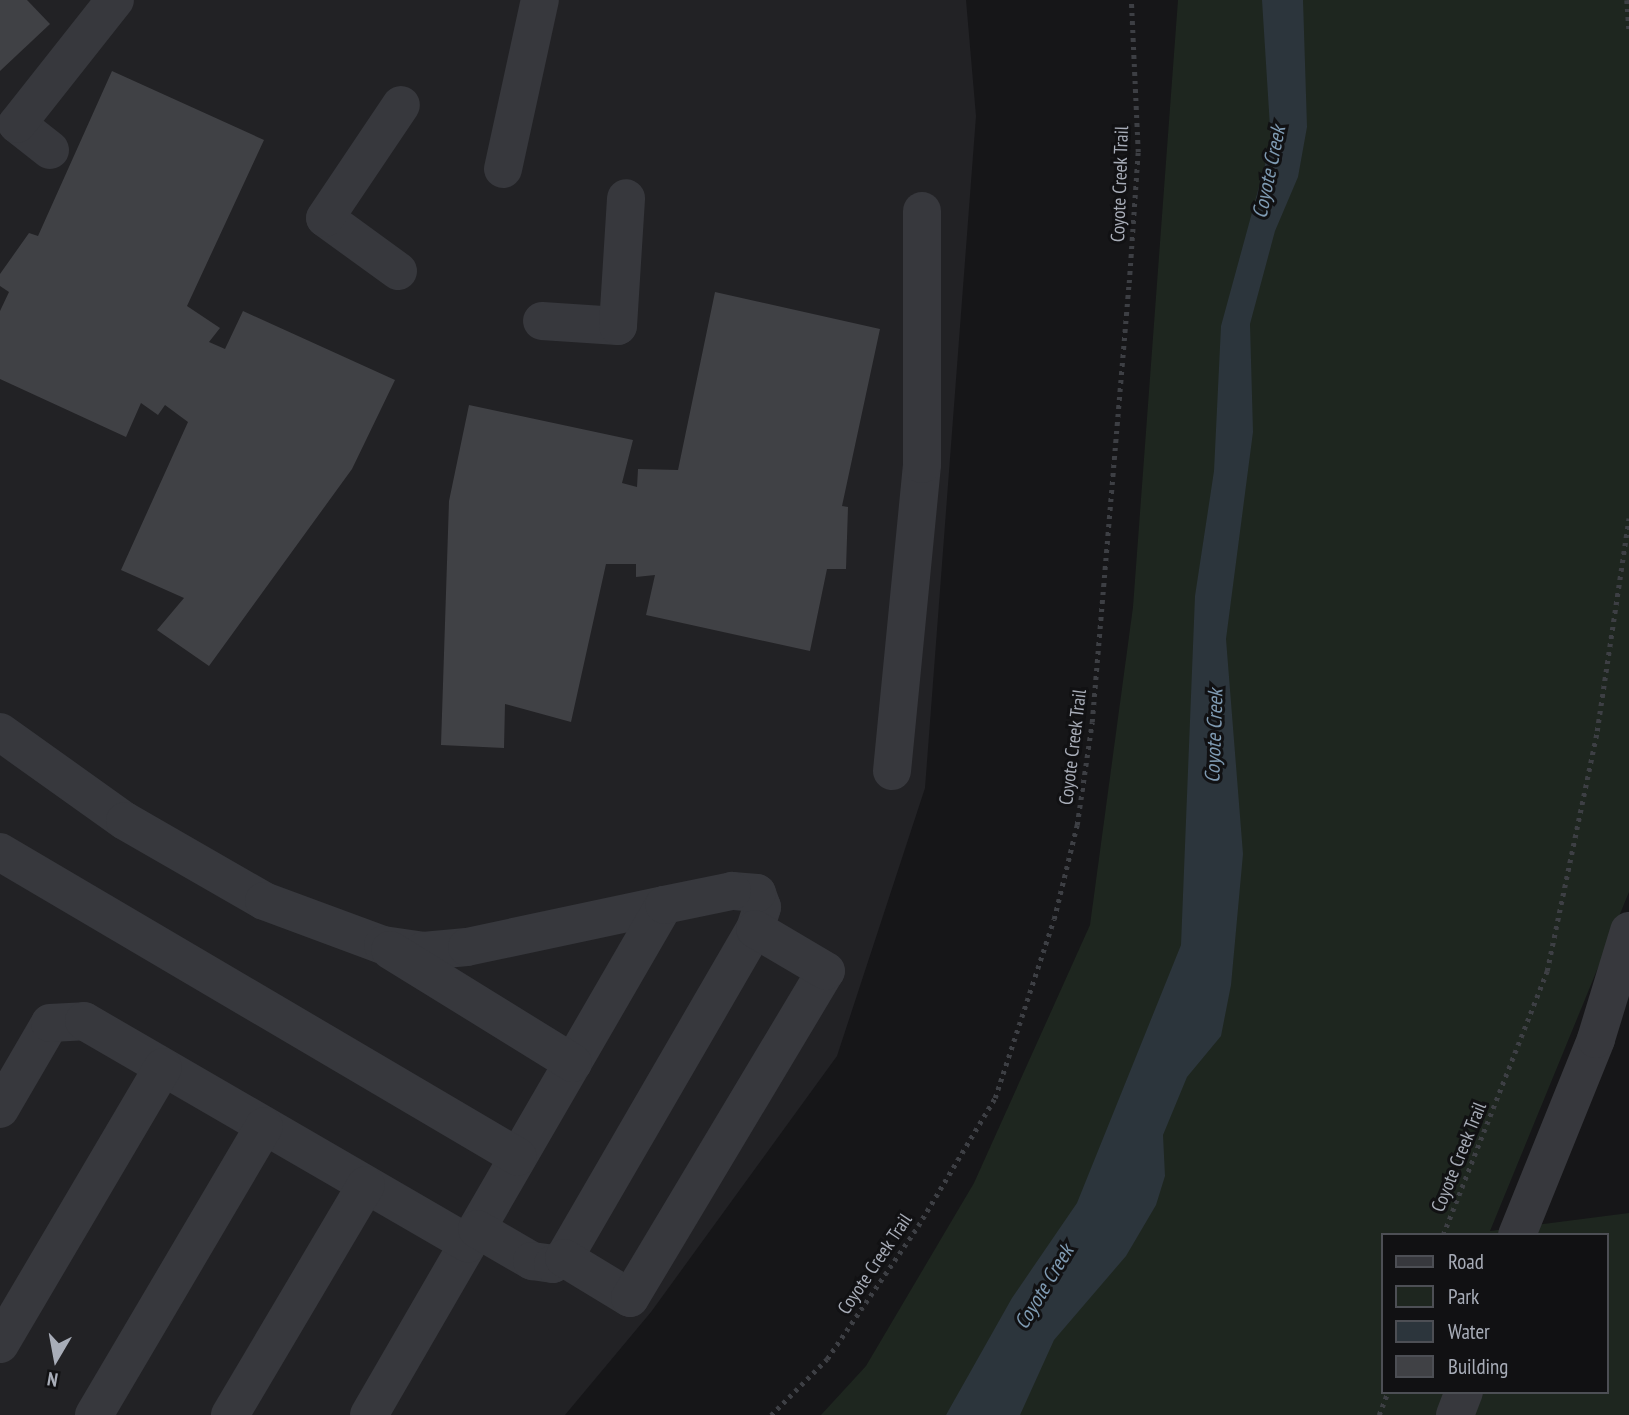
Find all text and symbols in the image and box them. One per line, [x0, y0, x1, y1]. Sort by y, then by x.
water label: Coyote Creek [1247, 123, 1291, 221]
street label: Coyote Creek Trail [1107, 125, 1133, 243]
street label: Coyote Creek Trail [1055, 687, 1091, 807]
water label: Coyote Creek [1200, 689, 1228, 783]
street label: Coyote Creek Trail [1426, 1098, 1492, 1216]
street label: Coyote Creek Trail [833, 1209, 917, 1319]
legend [1380, 1233, 1608, 1394]
water label: Coyote Creek [1009, 1240, 1079, 1334]
text: Road [1448, 1248, 1484, 1275]
text: Park [1448, 1283, 1479, 1310]
text: Water [1448, 1318, 1490, 1345]
north arrow [21, 1324, 91, 1394]
text: Building [1448, 1353, 1508, 1380]
text: N [45, 1367, 59, 1392]

